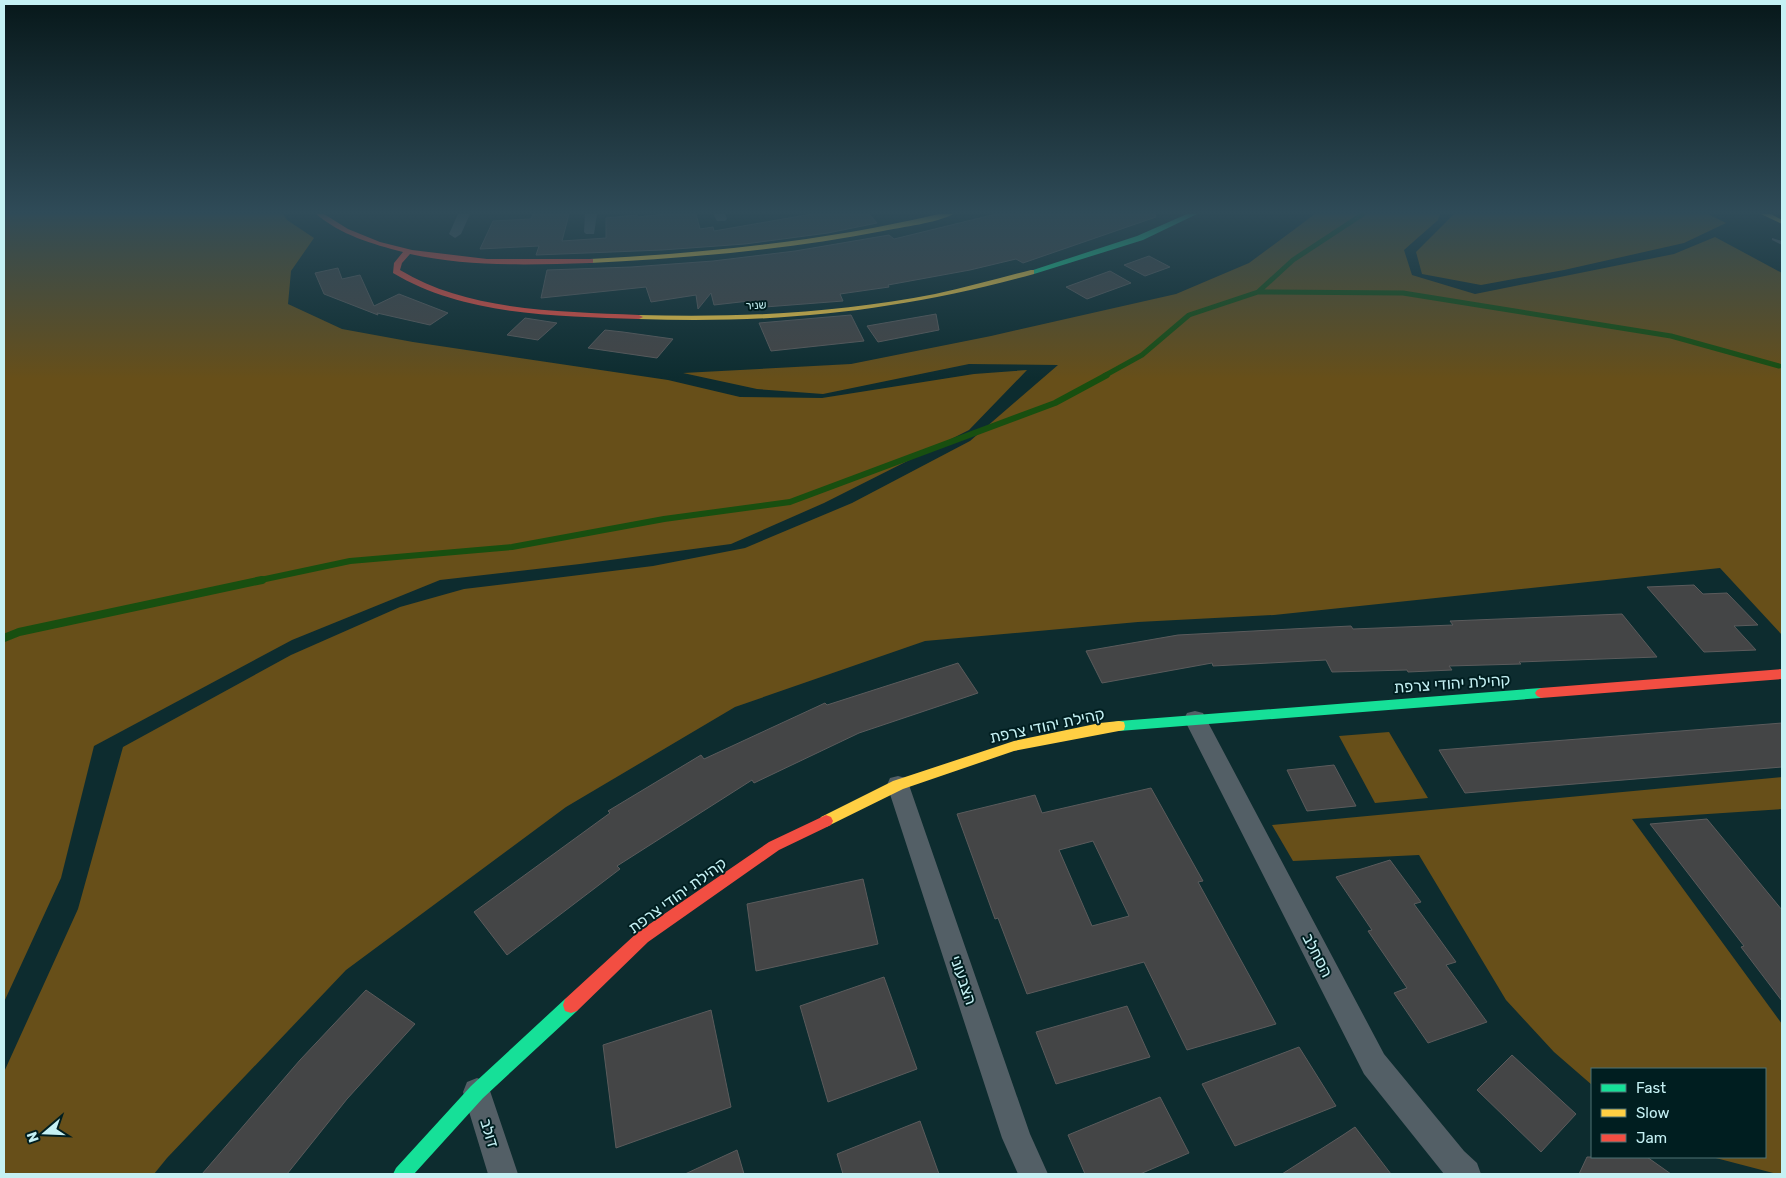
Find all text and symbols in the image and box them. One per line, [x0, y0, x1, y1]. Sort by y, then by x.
street label: שניר [745, 298, 767, 313]
street label: קהילת יהודי צרפת [1393, 670, 1511, 697]
street label: קהילת יהודי צרפת [988, 704, 1106, 747]
street label: קהילת יהודי צרפת [624, 853, 730, 937]
street label: הסחלב [1298, 930, 1337, 980]
street label: הצבעוני [946, 953, 981, 1007]
legend [1591, 1068, 1766, 1158]
text: Fast [1636, 1079, 1666, 1097]
text: Slow [1636, 1104, 1669, 1122]
north arrow [20, 1108, 70, 1158]
street label: דולב [476, 1116, 503, 1150]
text: Jam [1636, 1129, 1667, 1147]
text: N [24, 1130, 43, 1145]

